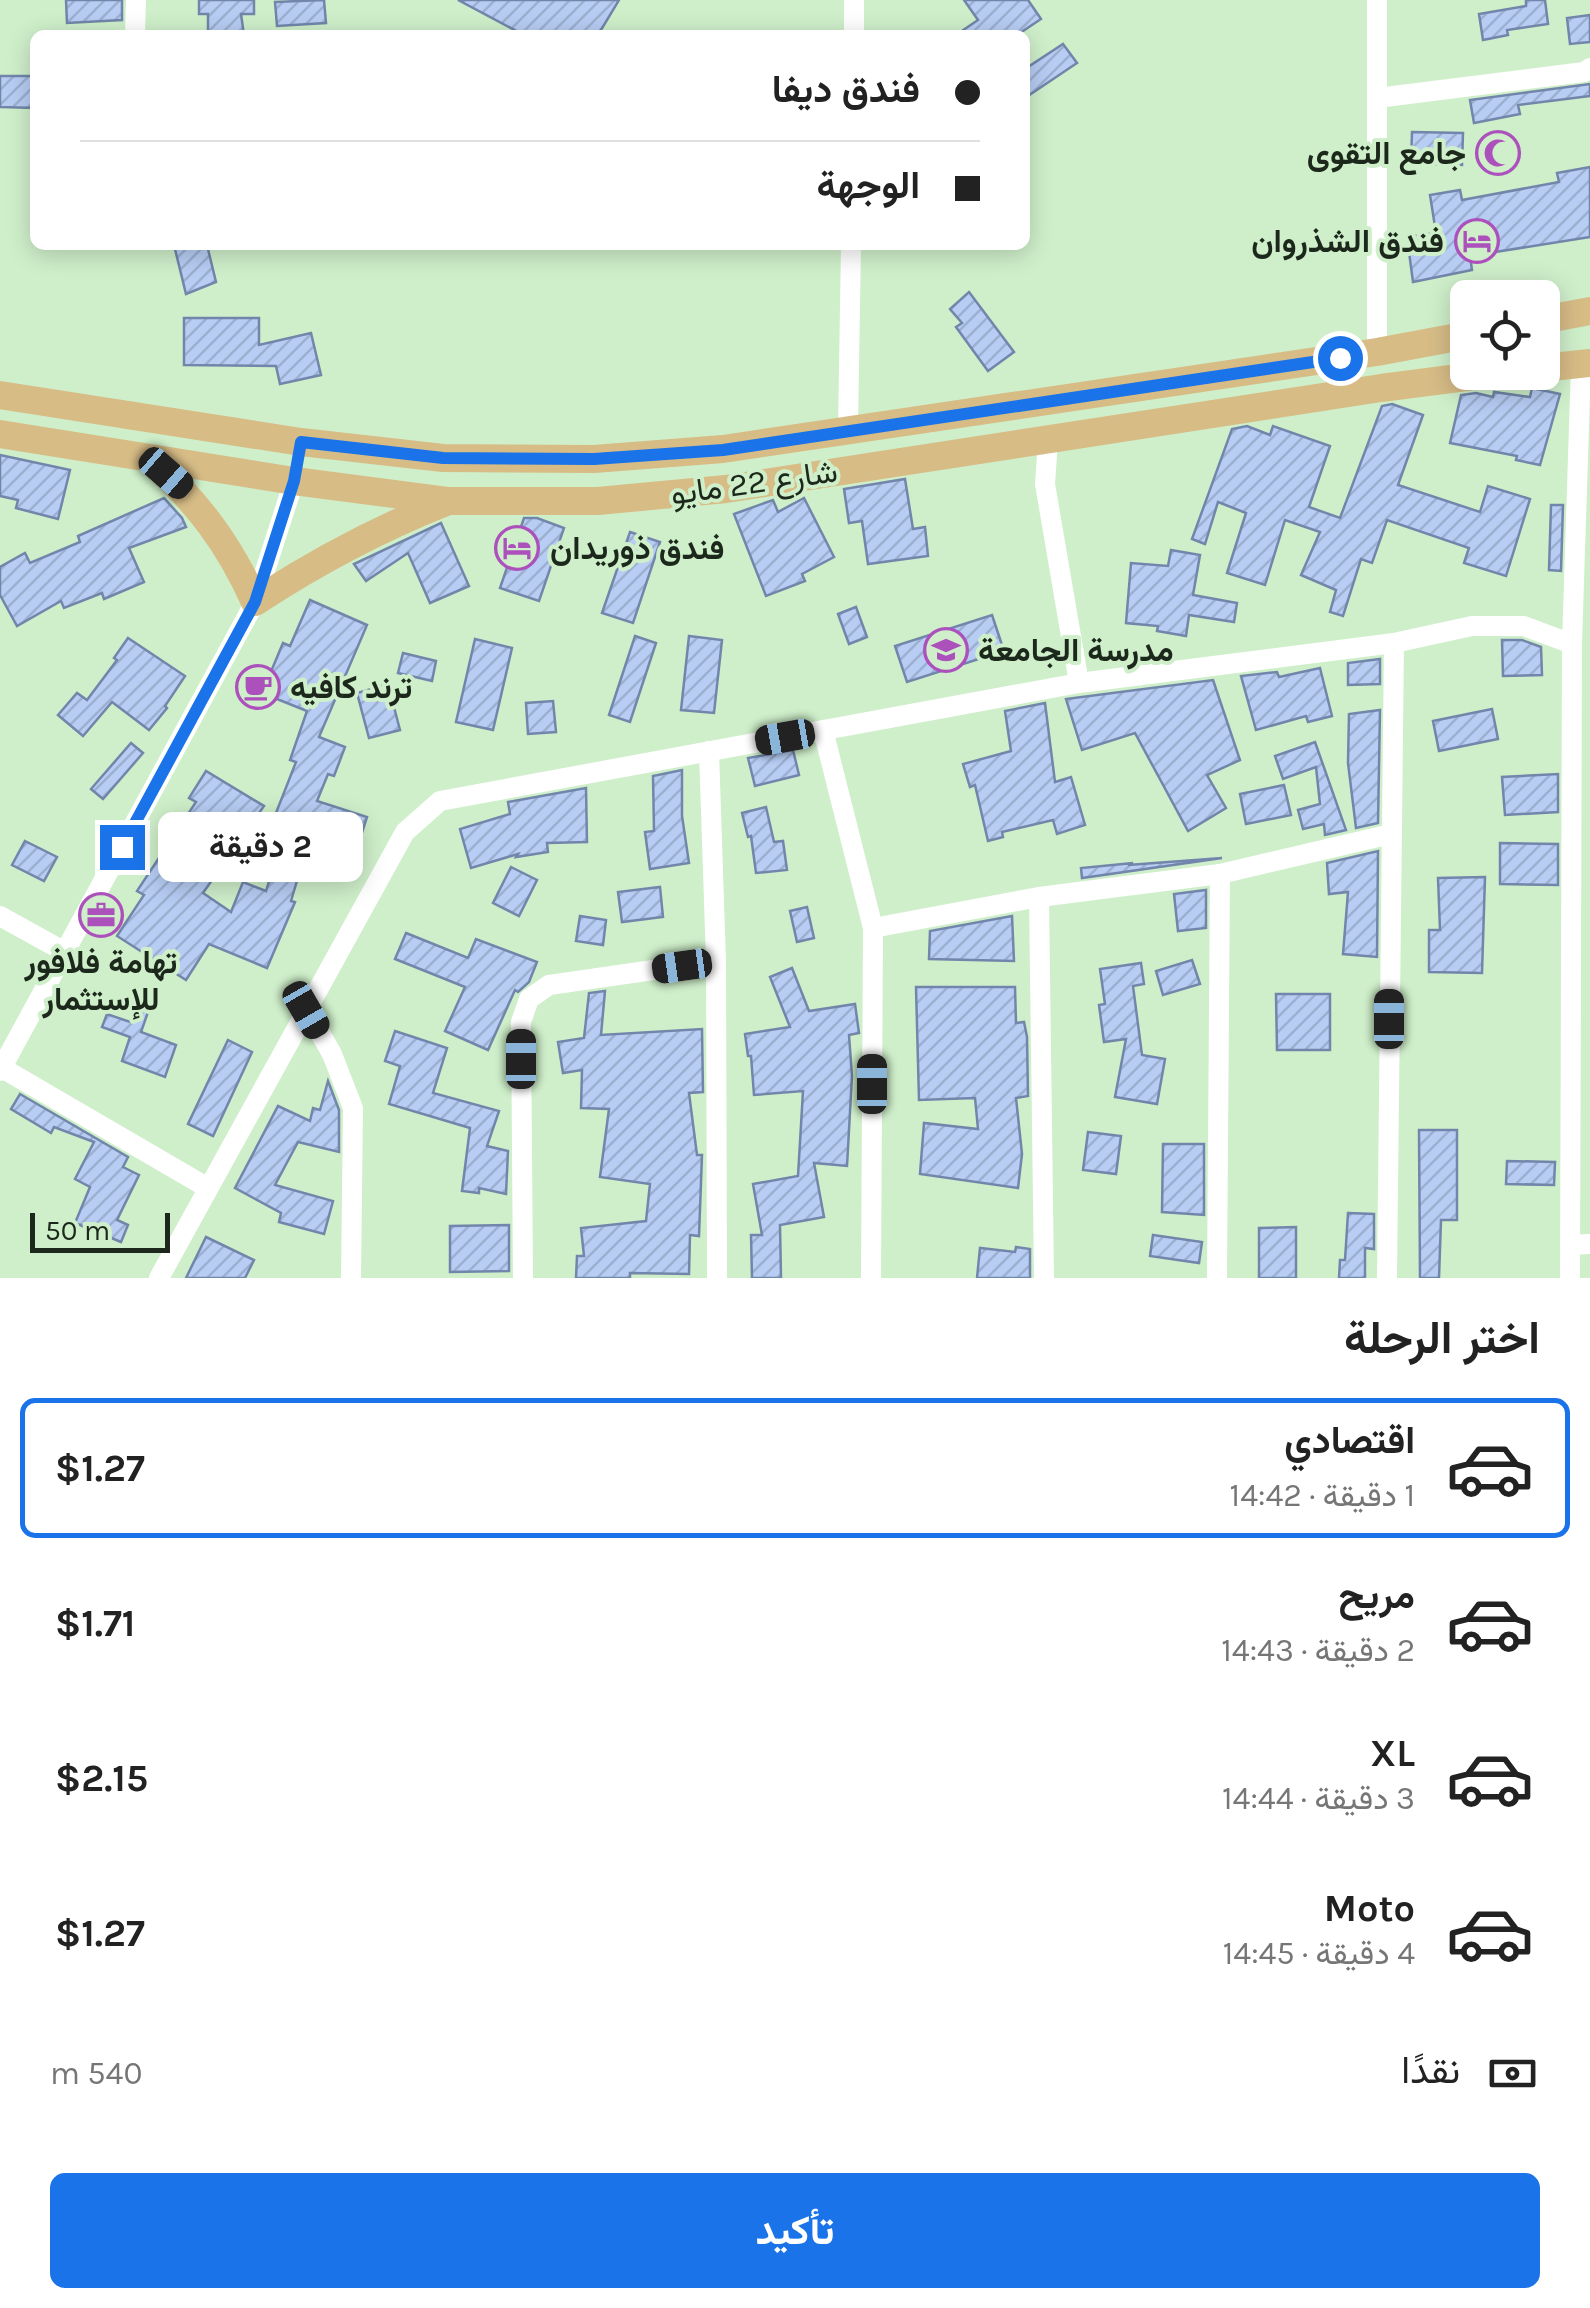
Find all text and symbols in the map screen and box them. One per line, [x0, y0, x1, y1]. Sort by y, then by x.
text: فندق ديفا [772, 67, 920, 112]
mosque icon: جامع التقوى [1475, 130, 1521, 176]
place label: جامع التقوى [1307, 135, 1466, 175]
text: الوجهة [817, 163, 920, 208]
hotel icon: فندق الشذروان [1454, 218, 1500, 264]
place label: فندق الشذروان [1251, 223, 1444, 261]
map controls [1450, 280, 1560, 390]
button: locate [1450, 280, 1560, 390]
route start [1318, 336, 1363, 381]
car [134, 442, 198, 504]
street label: شارع 22 مايو [668, 452, 840, 515]
hotel icon: فندق ذوريدان [494, 525, 540, 571]
place label: فندق ذوريدان [550, 530, 725, 568]
school or university icon: مدرسة الجامعة [923, 627, 969, 673]
place label: مدرسة الجامعة [978, 632, 1174, 670]
cafe icon: ترند كافيه [235, 664, 281, 710]
place label: ترند كافيه [290, 669, 412, 707]
car [753, 717, 817, 757]
callout: 2 دقيقة [157, 812, 362, 882]
route end [100, 825, 145, 870]
text: 2 دقيقة [209, 828, 312, 865]
office icon: تهامة فلافور للإستثمار [78, 892, 124, 938]
place label: تهامة فلافور للإستثمار [24, 944, 177, 1020]
car [650, 947, 714, 985]
car [278, 977, 334, 1043]
car [1374, 989, 1404, 1049]
car [506, 1029, 536, 1089]
car [857, 1054, 887, 1114]
scale bar [30, 1208, 170, 1252]
text: 50 m [45, 1214, 110, 1247]
text: اختر الرحلة [1344, 1312, 1540, 1364]
text: اقتصادي [1284, 1418, 1415, 1463]
icon: car [1445, 1423, 1535, 1513]
text: $1.27 [55, 1446, 145, 1491]
text: 1 دقيقة · 14:42 [1230, 1477, 1415, 1514]
text: مريح [1339, 1573, 1415, 1618]
icon: car [1445, 1578, 1535, 1668]
text: $1.71 [55, 1601, 135, 1646]
text: 2 دقيقة · 14:43 [1221, 1632, 1415, 1669]
text: XL [1370, 1731, 1415, 1776]
icon: car [1445, 1733, 1535, 1823]
text: $2.15 [55, 1756, 148, 1801]
text: 3 دقيقة · 14:44 [1222, 1780, 1415, 1817]
text: Moto [1324, 1886, 1415, 1931]
icon: car [1445, 1888, 1535, 1978]
text: $1.27 [55, 1911, 145, 1956]
text: 4 دقيقة · 14:45 [1223, 1935, 1415, 1972]
icon: cash [1485, 2046, 1540, 2101]
text: نقدًا [1401, 2048, 1460, 2093]
text: 540 m [50, 2055, 142, 2092]
button: تأكيد [50, 2173, 1540, 2288]

